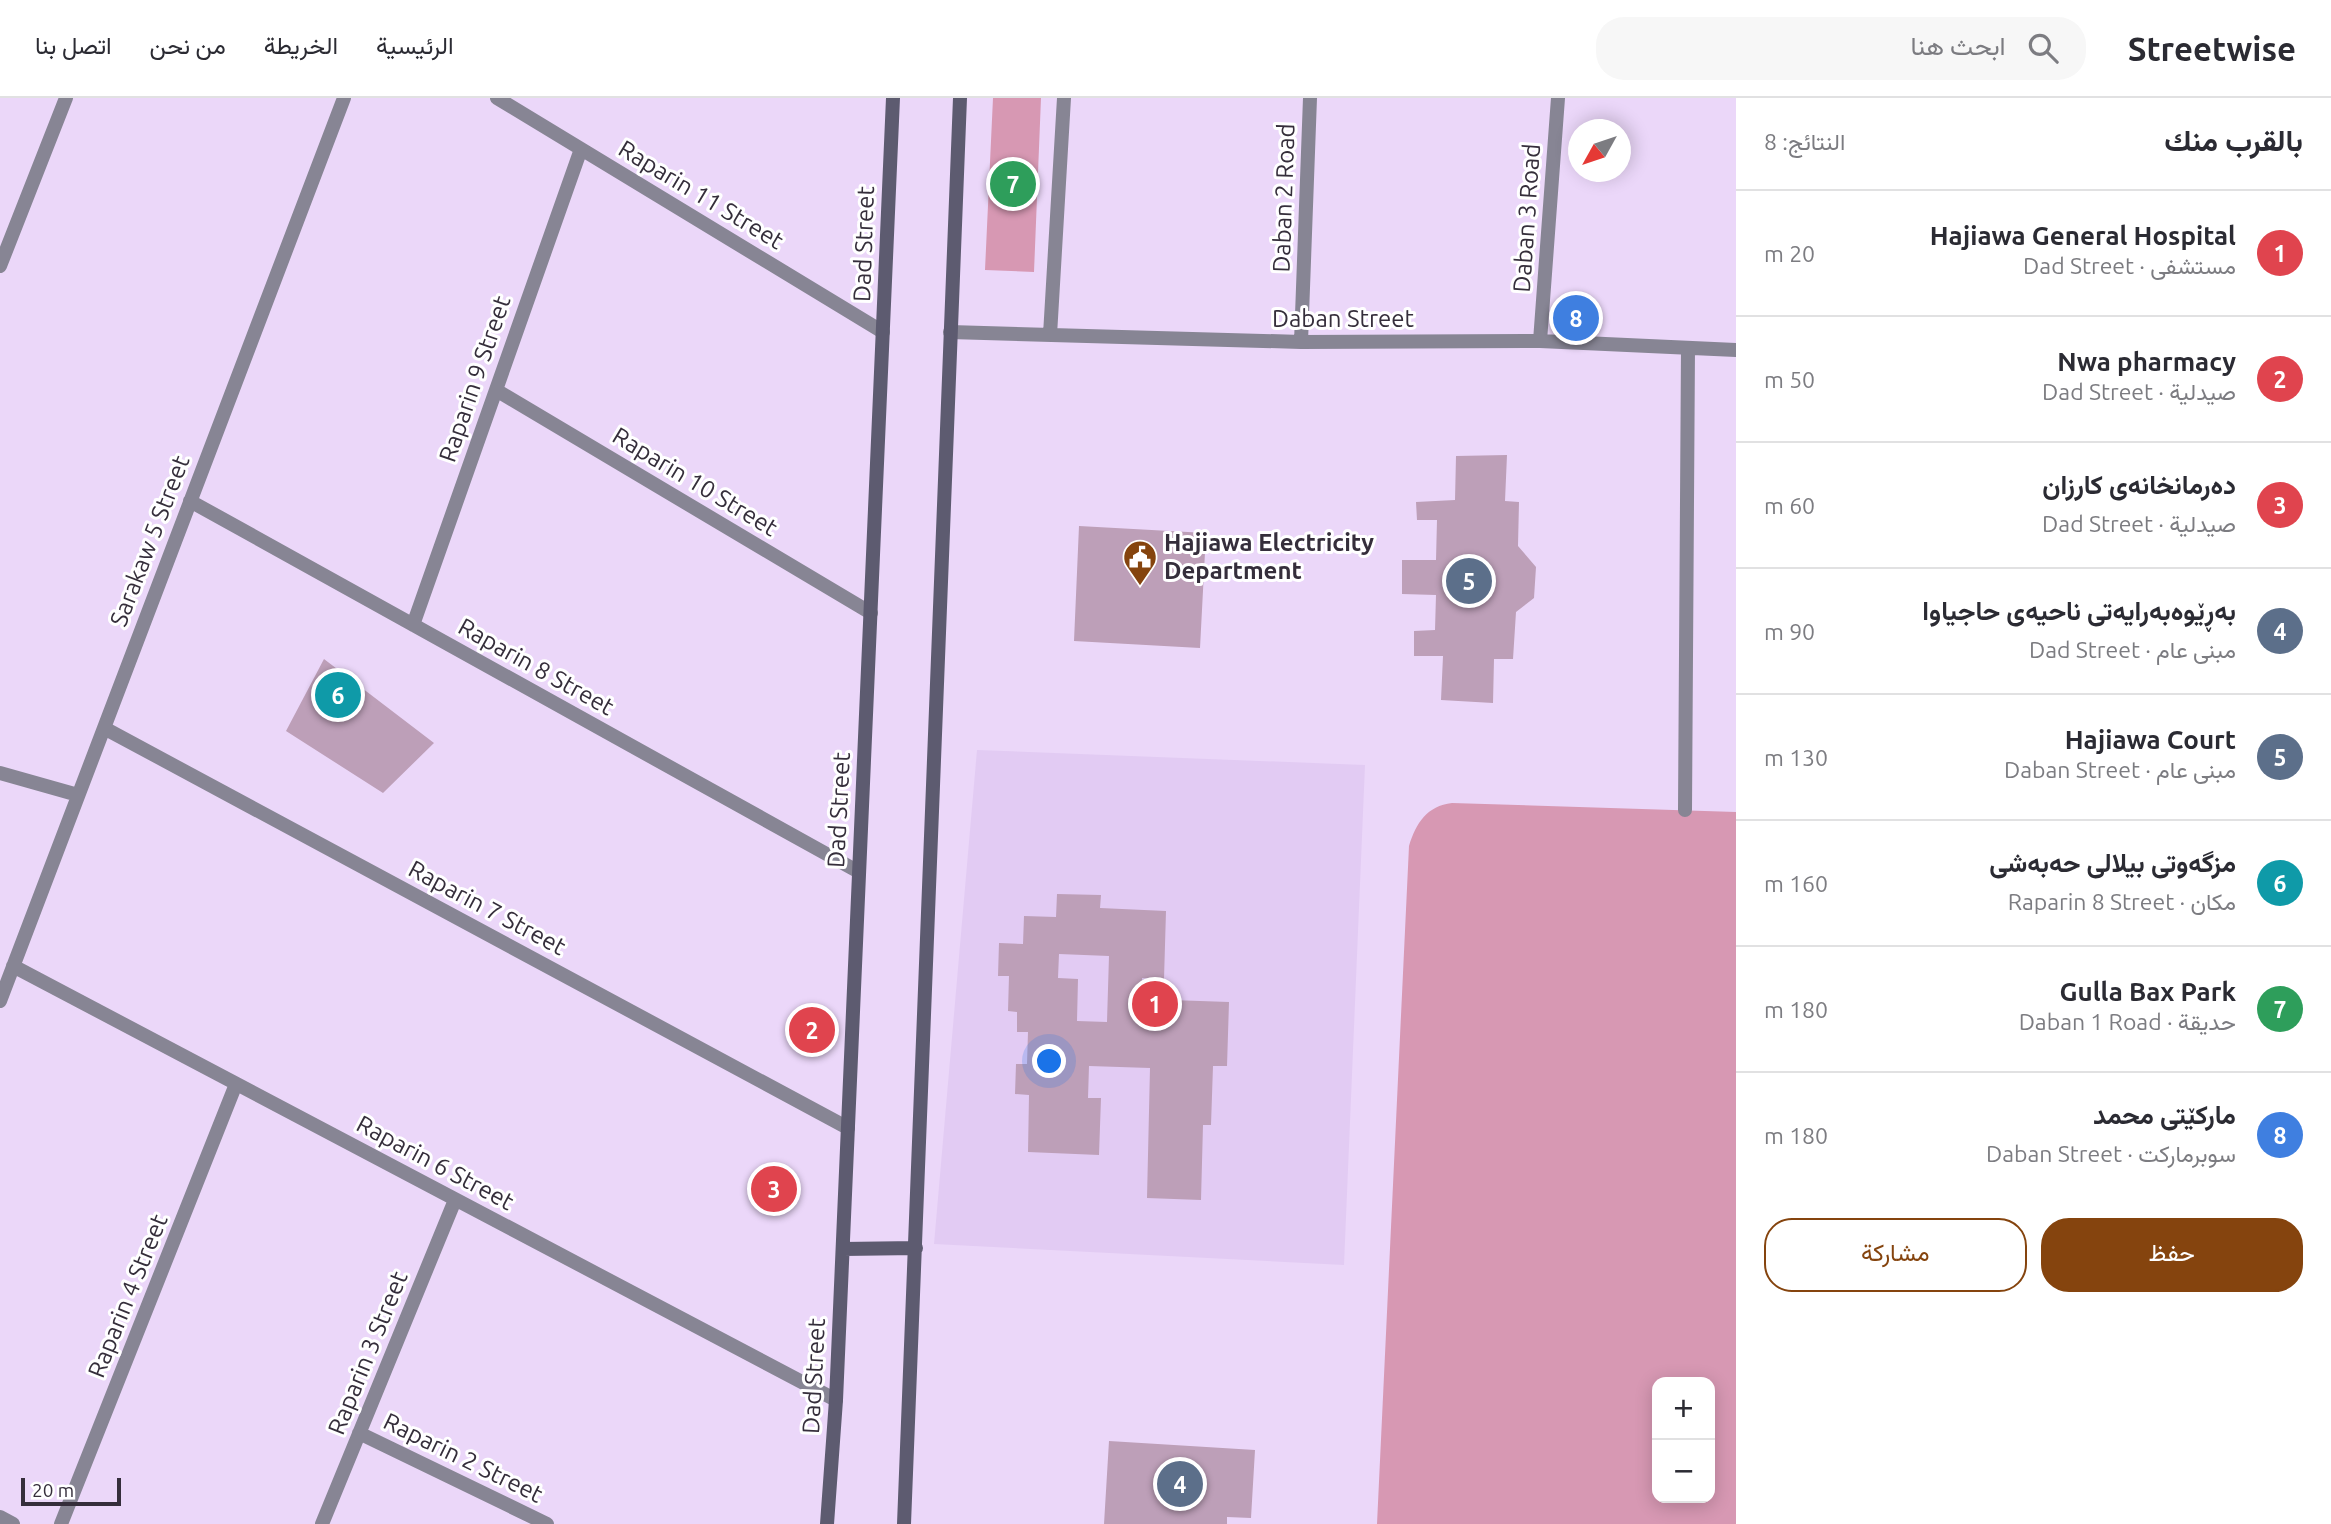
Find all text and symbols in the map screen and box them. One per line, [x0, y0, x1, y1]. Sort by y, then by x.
search box [1596, 17, 2086, 80]
icon: search [2024, 29, 2062, 67]
text: Streetwise [2128, 30, 2296, 67]
text: ابحث هنا [1910, 31, 2006, 60]
text: اتصل بنا [35, 32, 112, 59]
text: من نحن [150, 32, 226, 59]
text: الخريطة [264, 32, 338, 59]
text: الرئيسية [376, 32, 454, 59]
north arrow [1568, 119, 1631, 182]
street label: Daban 2 Road [1267, 123, 1300, 273]
text: بالقرب منك [2164, 123, 2303, 157]
text: النتائج: 8 [1764, 129, 1845, 154]
street label: Raparin 11 Street [614, 135, 789, 255]
street label: Daban 3 Road [1508, 143, 1545, 293]
pin: 7 [990, 158, 1036, 210]
street label: Dad Street [848, 185, 879, 302]
text: Hajiawa General Hospital [1930, 221, 2236, 250]
text: 20 m [1764, 241, 1815, 266]
text: 1 [2274, 241, 2287, 266]
text: مستشفى · Dad Street [2023, 253, 2236, 278]
street label: Raparin 9 Street [433, 292, 516, 465]
pin: 8 [1553, 292, 1599, 344]
street label: Daban Street [1272, 305, 1414, 332]
text: Nwa pharmacy [2057, 347, 2236, 376]
text: 50 m [1764, 367, 1815, 392]
text: 2 [2274, 367, 2287, 392]
text: صيدلية · Dad Street [2042, 379, 2236, 404]
street label: Raparin 10 Street [608, 422, 783, 542]
street label: Sarakaw 5 Street [105, 451, 195, 630]
text: دەرمانخانەی کارزان [2042, 470, 2236, 499]
text: 60 m [1764, 493, 1815, 518]
text: 3 [2274, 493, 2287, 518]
text: صيدلية · Dad Street [2042, 511, 2236, 536]
place label: Hajiawa Electricity Department [1164, 529, 1374, 584]
public building icon: Hajiawa Electricity Department [1121, 538, 1159, 587]
pin: 5 [1446, 555, 1492, 607]
text: بەڕێوەبەرایەتی ناحیەی حاجیاوا [1922, 596, 2236, 625]
street label: Raparin 8 Street [454, 613, 619, 721]
text: 90 m [1764, 619, 1815, 644]
text: 4 [2274, 619, 2287, 644]
text: مبنى عام · Dad Street [2029, 637, 2236, 662]
pin: 6 [315, 669, 361, 721]
text: Hajiawa Court [2065, 725, 2236, 754]
text: 130 m [1764, 745, 1828, 770]
text: 5 [2274, 745, 2287, 770]
street label: Dad Street [822, 751, 855, 869]
text: مبنى عام · Daban Street [2004, 757, 2236, 782]
text: مزگەوتی بیلالی حەبەشی [1989, 848, 2236, 877]
street label: Raparin 7 Street [404, 855, 571, 961]
text: 160 m [1764, 871, 1828, 896]
text: 6 [2274, 871, 2287, 896]
text: مكان · Raparin 8 Street [2008, 889, 2236, 914]
text: Gulla Bax Park [2059, 977, 2236, 1006]
pin: 1 [1132, 978, 1178, 1030]
text: 180 m [1764, 997, 1828, 1022]
text: 7 [2274, 997, 2287, 1022]
pin: 2 [789, 1004, 835, 1056]
text: حديقة · Daban 1 Road [2019, 1009, 2236, 1034]
your location [1032, 1044, 1066, 1078]
text: مارکێتی محمد [2093, 1100, 2236, 1129]
street label: Raparin 6 Street [352, 1110, 519, 1216]
text: 180 m [1764, 1123, 1828, 1148]
text: 8 [2274, 1123, 2287, 1148]
text: سوبرماركت · Daban Street [1986, 1141, 2236, 1166]
pin: 3 [751, 1163, 797, 1215]
street label: Raparin 4 Street [82, 1210, 173, 1381]
button: مشاركة [1764, 1218, 2027, 1292]
button: حفظ [2041, 1218, 2303, 1292]
street label: Raparin 3 Street [322, 1267, 413, 1438]
street label: Dad Street [797, 1317, 830, 1435]
map controls [1652, 1377, 1715, 1503]
button: + [1652, 1377, 1715, 1440]
street label: Raparin 2 Street [379, 1407, 548, 1508]
button: − [1652, 1440, 1715, 1503]
pin: 4 [1157, 1458, 1203, 1510]
scale bar [21, 1475, 121, 1507]
text: 20 m [32, 1479, 74, 1501]

